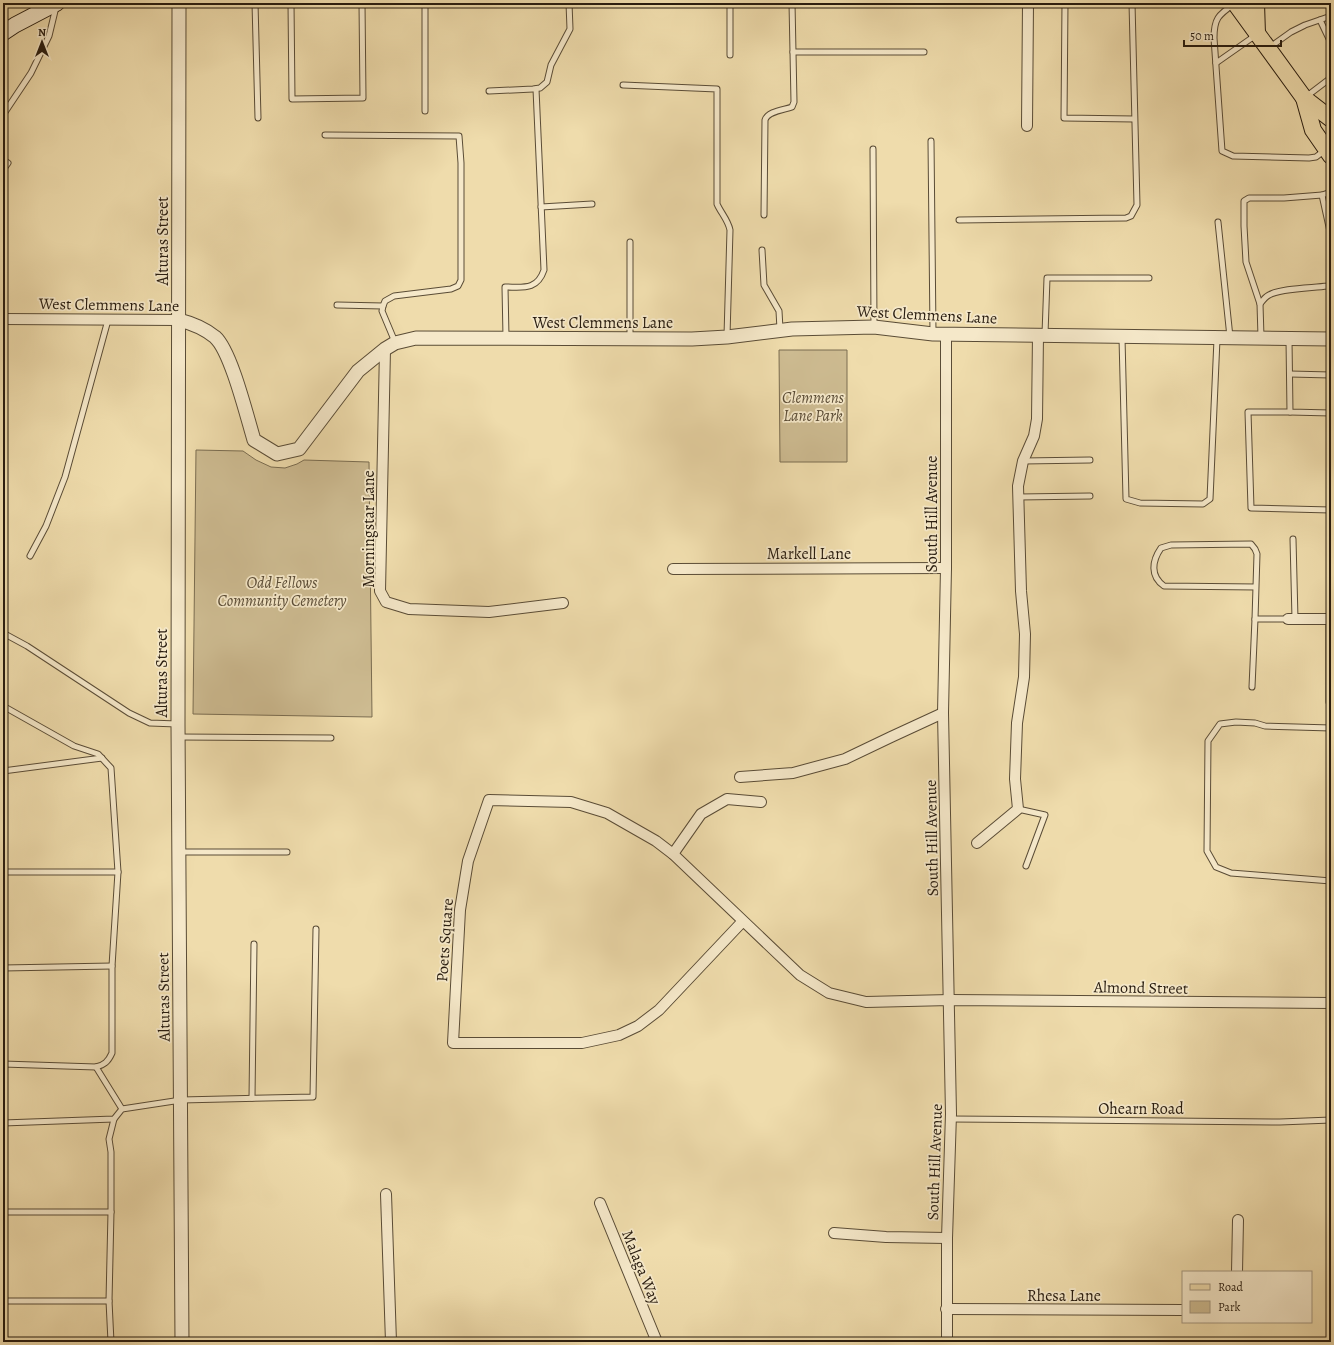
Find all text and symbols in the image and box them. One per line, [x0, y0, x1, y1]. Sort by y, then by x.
north arrow [22, 22, 62, 62]
scale bar [1184, 22, 1281, 48]
text: N [38, 25, 46, 40]
text: 50 m [1190, 28, 1214, 44]
street label: Alturas Street [152, 196, 174, 287]
street label: West Clemmens Lane [38, 293, 179, 317]
street label: West Clemmens Lane [855, 300, 998, 330]
street label: West Clemmens Lane [532, 312, 673, 334]
park label: Clemmens Lane Park [782, 387, 845, 427]
street label: South Hill Avenue [921, 456, 943, 572]
street label: Morningstar Lane [358, 470, 380, 588]
street label: Markell Lane [767, 543, 851, 565]
park label: Odd Fellows Community Cemetery [217, 572, 347, 612]
street label: Alturas Street [151, 628, 173, 719]
street label: South Hill Avenue [920, 779, 944, 897]
street label: Poets Square [431, 898, 459, 983]
street label: Alturas Street [152, 952, 176, 1043]
street label: Almond Street [1093, 976, 1188, 1000]
street label: Ohearn Road [1098, 1098, 1184, 1120]
street label: South Hill Avenue [922, 1103, 948, 1221]
street label: Malaga Way [616, 1227, 666, 1309]
legend [1182, 1271, 1312, 1323]
text: Road [1218, 1279, 1244, 1295]
street label: Rhesa Lane [1027, 1285, 1101, 1307]
text: Park [1218, 1299, 1241, 1315]

